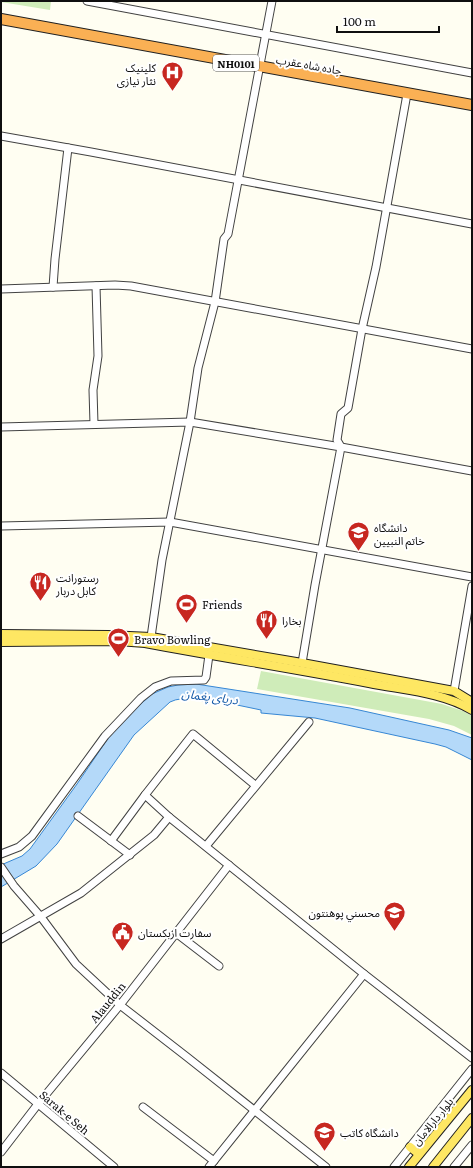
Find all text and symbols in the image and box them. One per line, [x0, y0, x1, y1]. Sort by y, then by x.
scale bar [337, 8, 439, 34]
text: 100 m [343, 12, 376, 30]
street label: جاده شاه عقرب [275, 50, 344, 78]
road number: NH0101 [213, 55, 259, 71]
place label: کلینیک نثار نیازی [117, 59, 156, 88]
hospital icon: کلینیک نثار نیازی [159, 60, 185, 93]
place label: دانشگاه خاتم النبیین [374, 519, 425, 550]
school or university icon: دانشگاه خاتم النبیین [346, 520, 372, 553]
place label: رستورانت کابل دربار [55, 569, 99, 598]
restaurant icon: رستورانت کابل دربار [27, 570, 53, 603]
sports icon: Friends [173, 591, 199, 624]
place label: Friends [202, 596, 242, 612]
restaurant icon: بخارا [254, 607, 280, 640]
place label: بخارا [282, 612, 302, 628]
sports icon: Bravo Bowling [105, 626, 131, 659]
place label: Bravo Bowling [134, 631, 211, 647]
water label: دریای پغمان [181, 684, 240, 709]
school or university icon: محسني پوهنتون [382, 899, 408, 932]
place label: محسني پوهنتون [308, 904, 380, 923]
public building icon: سفارت ازبکستان [110, 919, 136, 952]
place label: سفارت ازبکستان [138, 924, 212, 940]
street label: Alauddin [85, 978, 129, 1026]
street label: Sarak-e Seh [36, 1086, 94, 1138]
street label: بلوار دارالامان [408, 1094, 456, 1148]
school or university icon: دانشگاه کاتب [311, 1119, 337, 1152]
place label: دانشگاه کاتب [340, 1124, 399, 1140]

